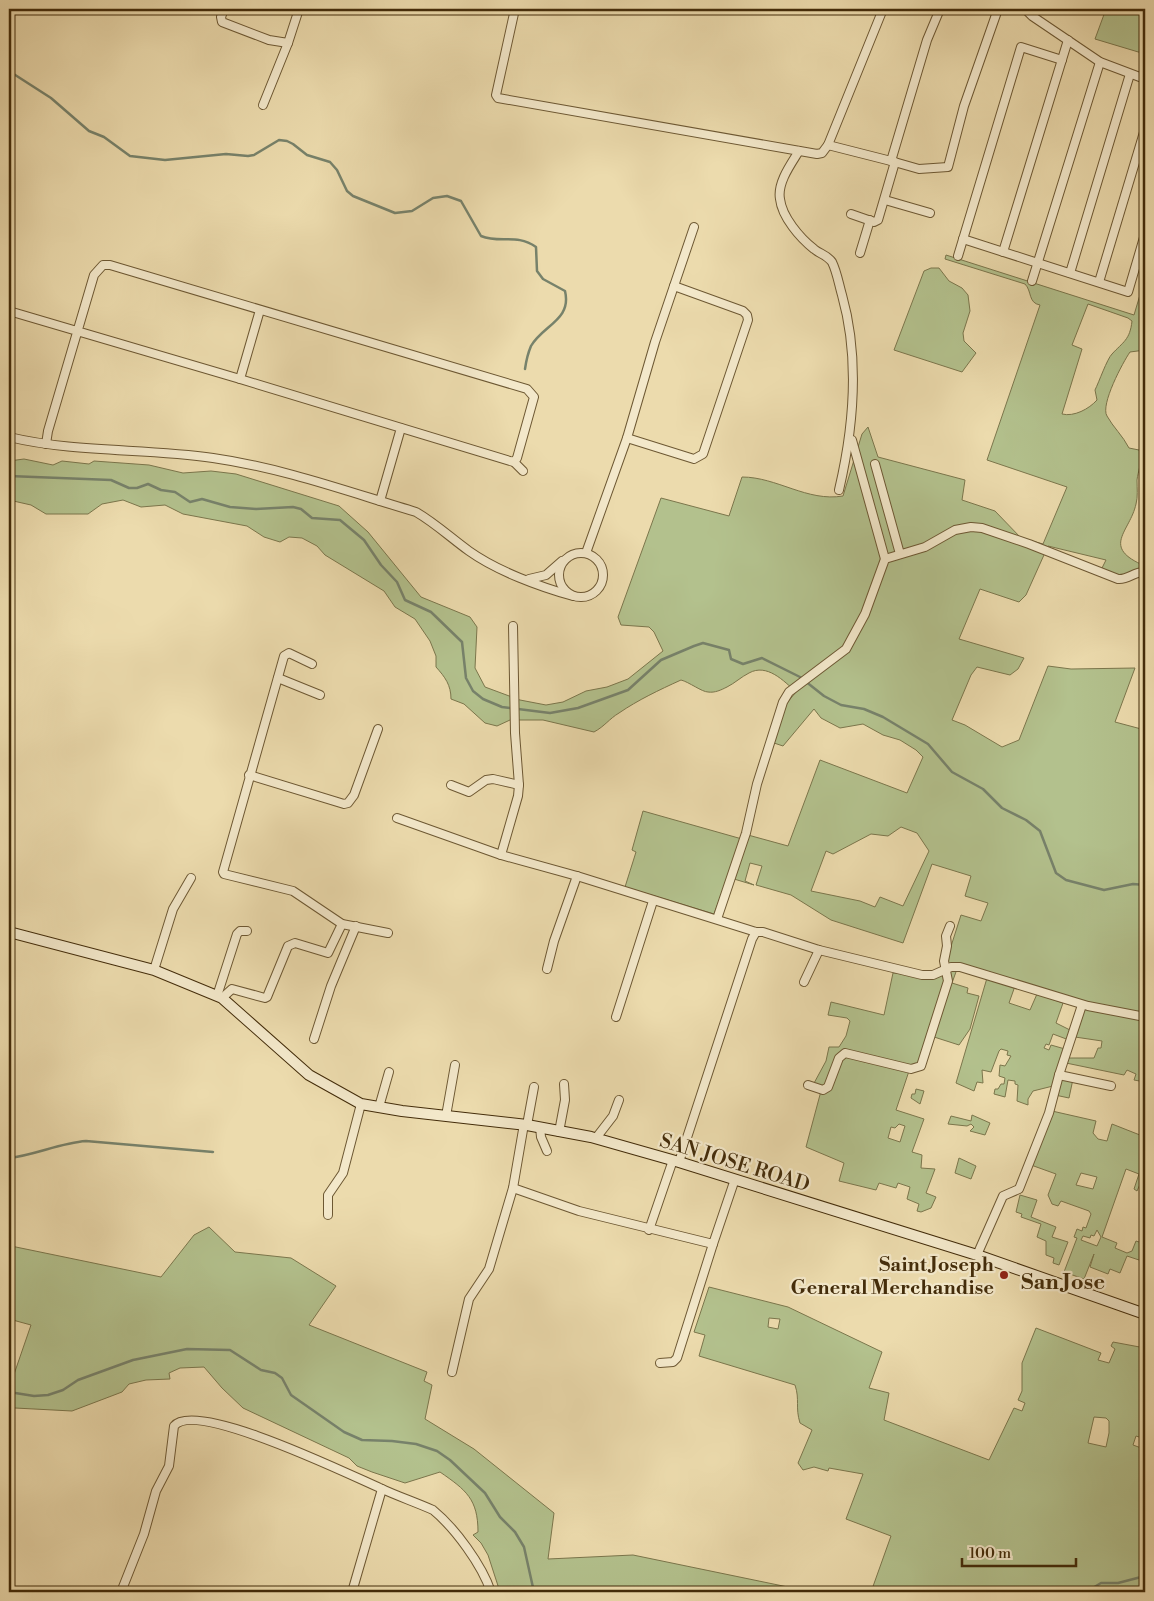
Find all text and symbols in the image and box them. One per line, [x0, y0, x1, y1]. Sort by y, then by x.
street label: SAN JOSE ROAD [656, 1129, 813, 1198]
place label: Saint Joseph General Merchandise [791, 1253, 995, 1301]
marker: Saint Joseph General Merchandise [998, 1269, 1010, 1281]
district label: San Jose [1021, 1269, 1105, 1296]
scale bar [962, 1536, 1075, 1568]
text: 100 m [969, 1544, 1011, 1563]

